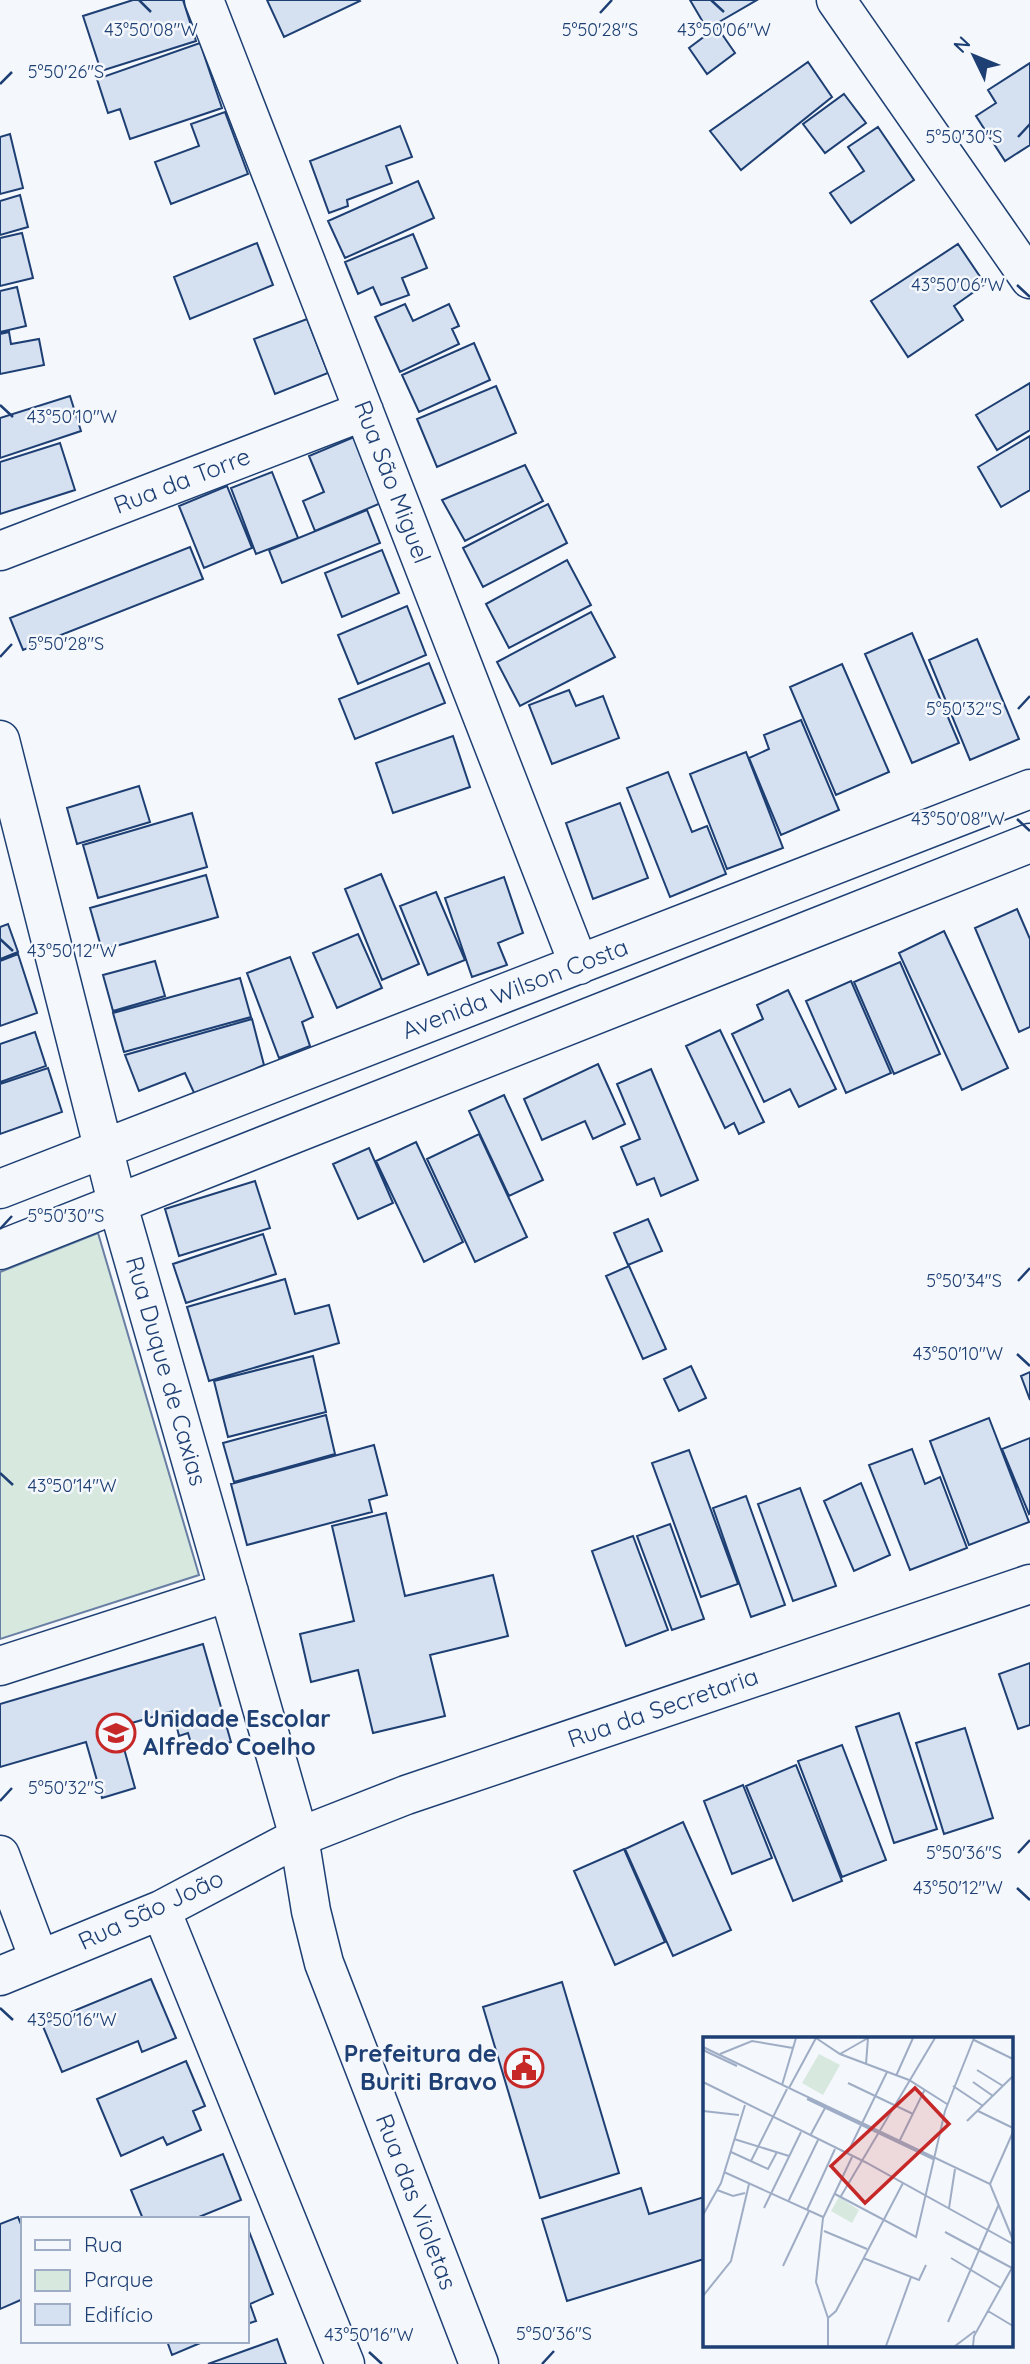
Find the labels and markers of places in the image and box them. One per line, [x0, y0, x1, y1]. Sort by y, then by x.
place label: Unidade Escolar Alfredo Coelho [143, 1703, 331, 1761]
school or university icon: Unidade Escolar Alfredo Coelho [95, 1712, 137, 1754]
place label: Prefeitura de Buriti Bravo [344, 2038, 497, 2096]
public building icon: Prefeitura de Buriti Bravo [503, 2047, 545, 2089]

